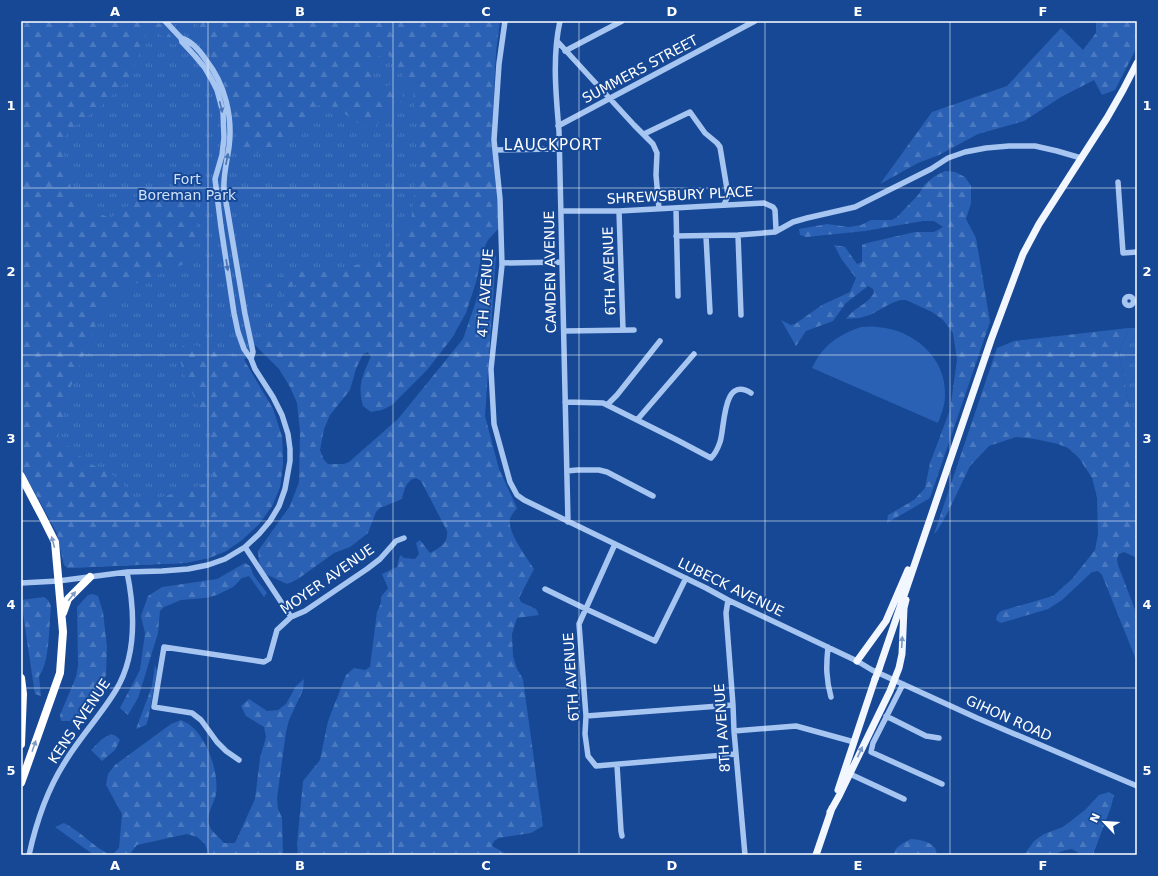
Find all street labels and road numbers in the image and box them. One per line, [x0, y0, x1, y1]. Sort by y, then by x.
street label: SUMMERS STREET [579, 32, 701, 106]
street label: SHREWSBURY PLACE [606, 183, 754, 207]
street label: CAMDEN AVENUE [541, 211, 559, 333]
street label: 6TH AVENUE [599, 226, 619, 316]
street label: 4TH AVENUE [474, 248, 496, 338]
street label: MOYER AVENUE [277, 541, 377, 617]
street label: LUBECK AVENUE [675, 554, 787, 620]
street label: 6TH AVENUE [560, 632, 582, 722]
street label: KENS AVENUE [45, 676, 113, 766]
street label: 8TH AVENUE [711, 683, 733, 773]
street label: GIHON ROAD [964, 692, 1054, 744]

